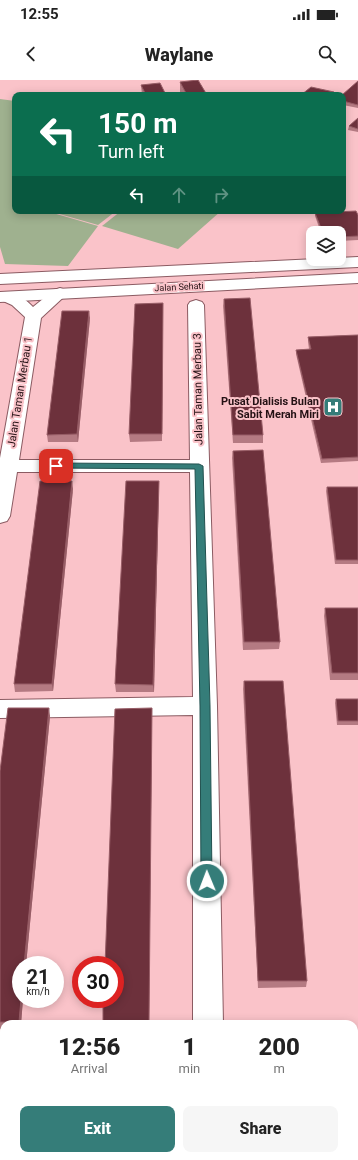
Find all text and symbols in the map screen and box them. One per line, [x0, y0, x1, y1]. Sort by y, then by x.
text: 12:55 [20, 5, 59, 23]
icon: back [20, 43, 42, 65]
icon: search [316, 43, 338, 65]
text: Waylane [145, 44, 213, 65]
text: 150 m [98, 107, 177, 140]
icon: left [32, 108, 84, 160]
text: Turn left [98, 141, 164, 162]
icon: left [126, 184, 148, 206]
icon: ahead [168, 184, 190, 206]
icon: right [210, 184, 232, 206]
map controls [306, 226, 346, 266]
button: layers [306, 226, 346, 266]
street label: Jalan Sehati [154, 281, 204, 293]
street label: Jalan Taman Merbau 3 [191, 333, 205, 445]
street label: Jalan Taman Merbau 1 [5, 336, 35, 448]
place label: Pusat Dialisis Bulan Sabit Merah Miri [221, 395, 319, 421]
hospital icon: Pusat Dialisis Bulan Sabit Merah Miri [322, 396, 344, 418]
pin [39, 449, 73, 483]
icon: arrive [45, 455, 67, 477]
position arrow [186, 860, 228, 902]
speed limit sign: 30 [72, 956, 124, 1008]
text: 21 [27, 965, 49, 989]
text: km/h [26, 986, 50, 997]
text: 12:56 [58, 1033, 120, 1061]
text: 1 [182, 1033, 196, 1061]
text: 200 [258, 1033, 300, 1061]
text: Arrival [71, 1061, 108, 1076]
text: min [179, 1061, 200, 1076]
text: m [273, 1061, 285, 1076]
button: Exit [20, 1106, 175, 1152]
button: Share [183, 1106, 338, 1152]

